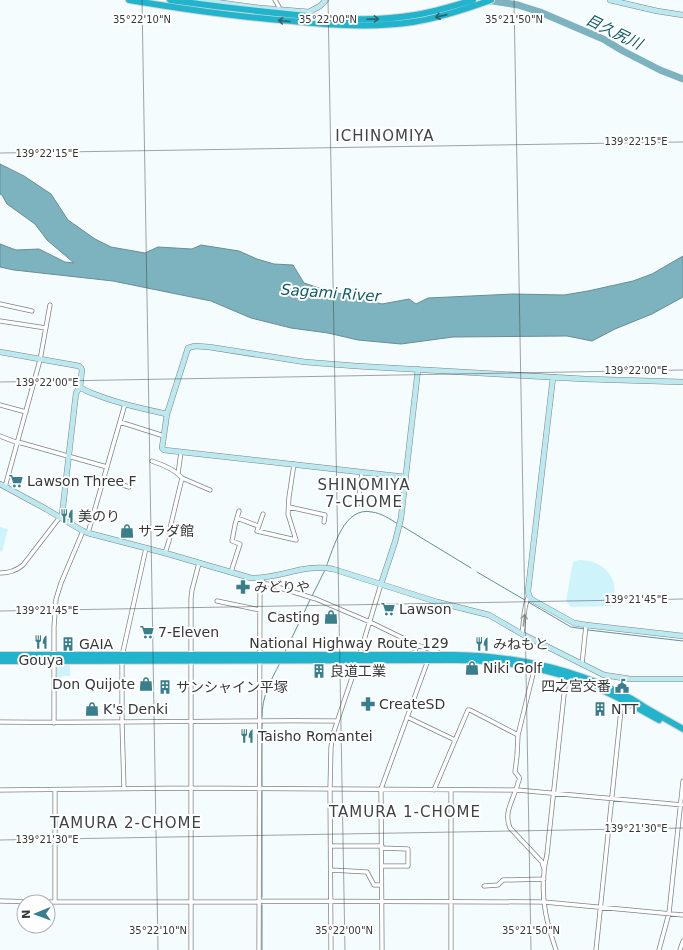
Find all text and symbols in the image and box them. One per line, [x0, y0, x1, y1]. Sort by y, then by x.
water label: 目久尻川 [583, 11, 647, 54]
one-way arrow [435, 13, 448, 21]
text: 35°22'10"N [113, 14, 171, 25]
text: 35°22'00"N [299, 14, 357, 25]
text: 35°21'50"N [485, 14, 543, 25]
one-way arrow [366, 15, 379, 23]
one-way arrow [278, 17, 291, 24]
district label: ICHINOMIYA [335, 127, 435, 145]
text: 139°22'15"E [604, 136, 668, 147]
text: 139°22'15"E [15, 148, 79, 159]
water label: Sagami River [281, 281, 382, 306]
text: 139°22'00"E [604, 365, 668, 376]
text: 139°22'00"E [15, 377, 79, 388]
supermarket icon: Lawson Three F [8, 473, 24, 489]
place label: Lawson Three F [27, 473, 137, 489]
district label: SHINOMIYA 7-CHOME [318, 476, 410, 511]
restaurant icon: 美のり [59, 508, 75, 524]
place label: 美のり [78, 508, 120, 524]
shop icon: サラダ館 [119, 523, 135, 539]
place label: サラダ館 [138, 523, 194, 539]
pharmacy icon: みどりや [235, 579, 251, 595]
place label: みどりや [254, 579, 310, 595]
text: 139°21'45"E [604, 594, 668, 605]
supermarket icon: Lawson [380, 601, 396, 617]
place label: Lawson [399, 601, 452, 617]
text: 139°21'45"E [15, 605, 79, 616]
place label: Casting [267, 609, 320, 625]
shop icon: Casting [323, 609, 339, 625]
one-way arrow [520, 614, 528, 627]
supermarket icon: 7-Eleven [139, 624, 155, 640]
place label: 7-Eleven [158, 624, 219, 640]
restaurant icon: Gouya [33, 634, 49, 650]
street label: National Highway Route 129 [249, 635, 449, 651]
building icon: GAIA [60, 636, 76, 652]
place label: GAIA [79, 636, 114, 652]
restaurant icon: みねもと [474, 636, 490, 652]
place label: みねもと [493, 636, 549, 652]
place label: Gouya [18, 652, 64, 668]
shop icon: Niki Golf [464, 660, 480, 676]
place label: Niki Golf [483, 660, 543, 676]
building icon: 良道工業 [311, 663, 327, 679]
place label: 良道工業 [330, 663, 386, 679]
place label: Don Quijote [52, 676, 135, 692]
shop icon: Don Quijote [138, 676, 154, 692]
place label: 四之宮交番 [541, 678, 611, 694]
public building icon: 四之宮交番 [614, 678, 630, 694]
building icon: サンシャイン平塚 [157, 679, 173, 695]
place label: サンシャイン平塚 [176, 679, 288, 695]
pharmacy icon: CreateSD [360, 696, 376, 712]
place label: CreateSD [379, 696, 445, 712]
shop icon: K's Denki [84, 701, 100, 717]
place label: K's Denki [103, 701, 168, 717]
building icon: NTT [592, 701, 608, 717]
place label: NTT [611, 701, 639, 717]
restaurant icon: Taisho Romantei [239, 728, 255, 744]
place label: Taisho Romantei [257, 728, 373, 744]
district label: TAMURA 1-CHOME [328, 803, 481, 821]
district label: TAMURA 2-CHOME [49, 814, 202, 832]
text: 139°21'30"E [604, 823, 668, 834]
text: 139°21'30"E [15, 834, 79, 845]
north arrow [16, 894, 56, 934]
text: N [20, 909, 33, 919]
text: 35°22'10"N [129, 925, 187, 936]
text: 35°22'00"N [315, 925, 373, 936]
text: 35°21'50"N [502, 925, 560, 936]

